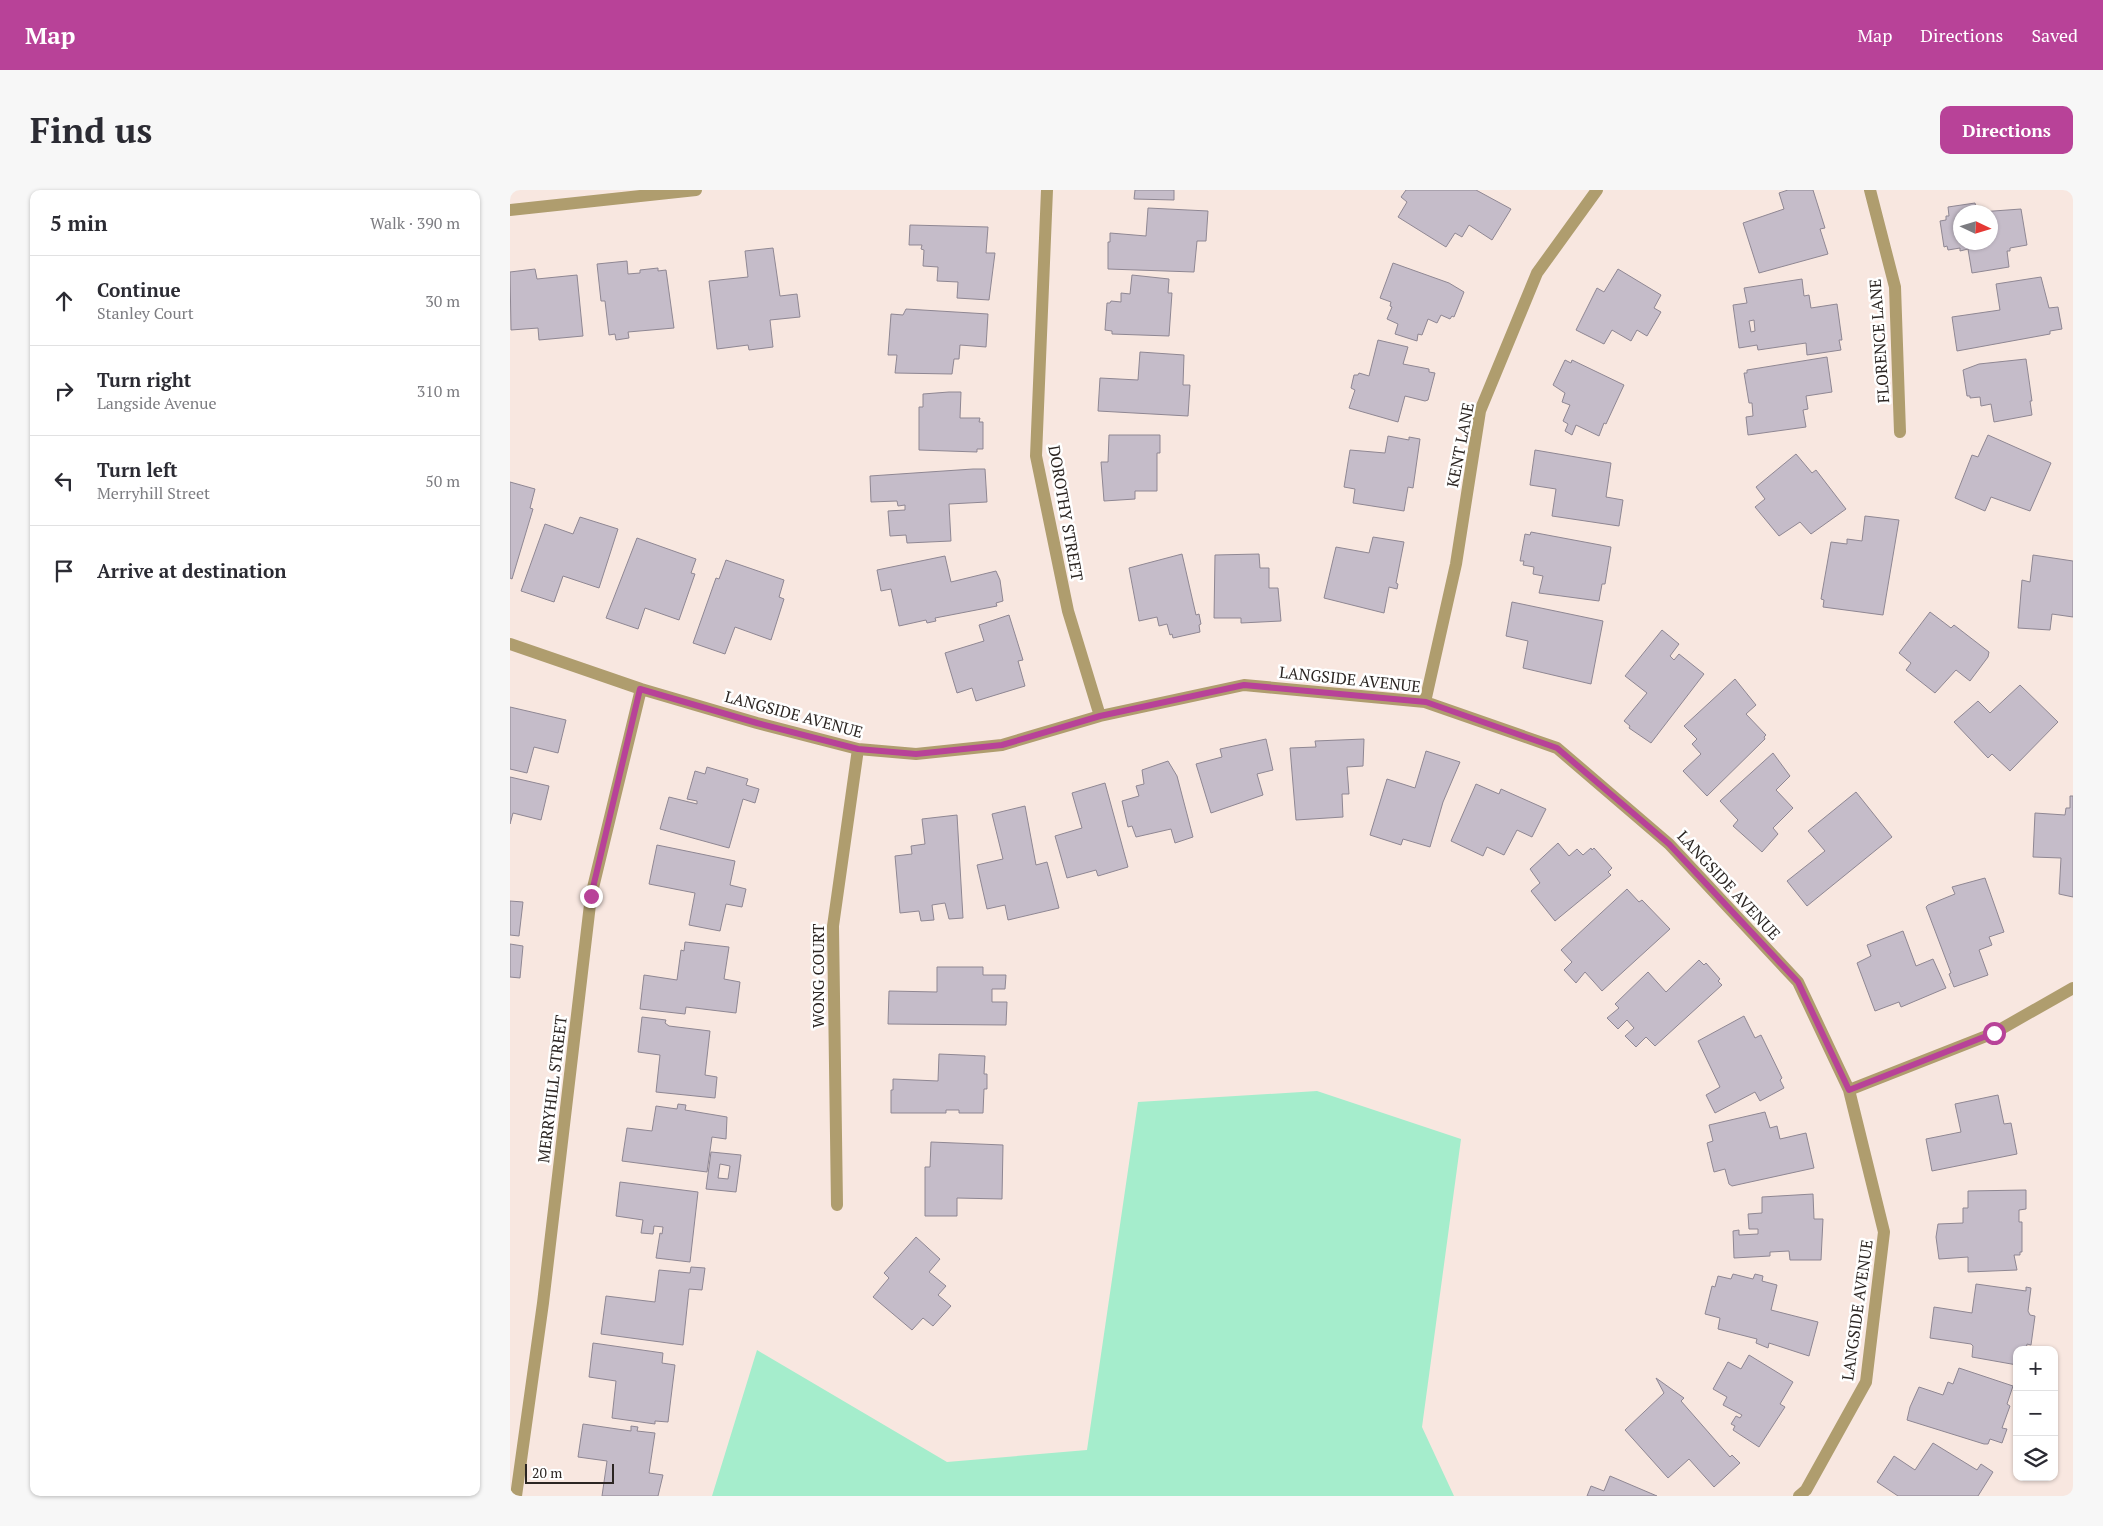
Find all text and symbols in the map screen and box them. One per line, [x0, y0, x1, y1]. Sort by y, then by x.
text: Map [25, 19, 75, 51]
text: Map [1857, 23, 1892, 47]
text: Directions [1920, 23, 2003, 47]
text: Saved [2031, 23, 2078, 47]
button: Directions [1940, 106, 2073, 154]
text: Find us [30, 107, 152, 153]
north arrow [1953, 205, 1998, 250]
text: 5 min [50, 209, 107, 237]
text: Walk · 390 m [370, 212, 460, 234]
text: Continue [97, 277, 181, 302]
street label: FLORENCE LANE [1864, 278, 1894, 404]
icon: ahead [50, 287, 78, 315]
text: 30 m [425, 290, 460, 312]
text: Stanley Court [97, 302, 194, 324]
text: Turn right [97, 367, 191, 392]
icon: right [50, 377, 78, 405]
text: 310 m [417, 380, 460, 402]
text: Langside Avenue [97, 392, 216, 414]
street label: KENT LANE [1441, 401, 1479, 489]
street label: DOROTHY STREET [1043, 443, 1089, 583]
text: Turn left [97, 457, 178, 482]
icon: left [50, 467, 78, 495]
text: 50 m [425, 470, 460, 492]
text: Merryhill Street [97, 482, 210, 504]
icon: arrive [50, 557, 78, 585]
text: Arrive at destination [97, 558, 286, 583]
street label: LANGSIDE AVENUE [1278, 661, 1422, 697]
street label: LANGSIDE AVENUE [722, 685, 866, 743]
street label: LANGSIDE AVENUE [1672, 826, 1786, 944]
route end [580, 885, 603, 908]
street label: WONG COURT [807, 924, 829, 1028]
street label: MERRYHILL STREET [532, 1014, 572, 1164]
route start [1983, 1022, 2006, 1045]
street label: LANGSIDE AVENUE [1836, 1238, 1878, 1382]
map controls [2013, 1346, 2058, 1481]
button: + [2013, 1346, 2058, 1391]
button: − [2013, 1391, 2058, 1436]
button: layers [2013, 1436, 2058, 1481]
scale bar [525, 1461, 614, 1484]
text: 20 m [532, 1463, 562, 1482]

